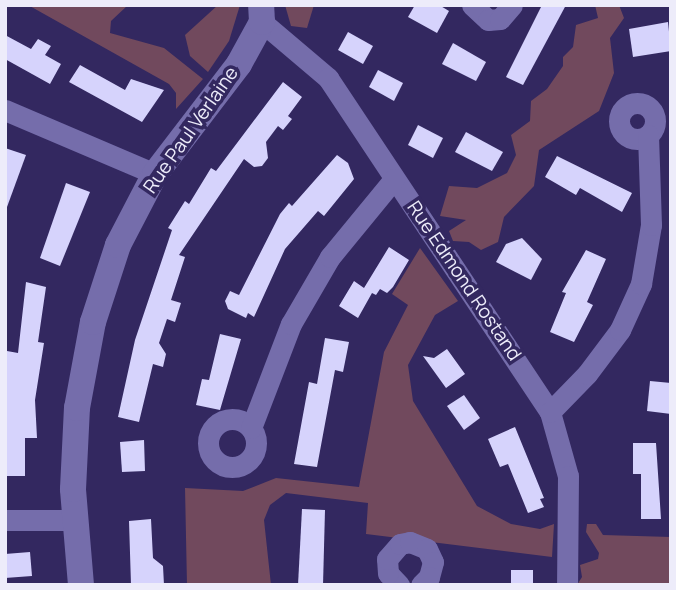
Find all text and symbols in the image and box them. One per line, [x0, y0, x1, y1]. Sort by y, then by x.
street label: Rue Paul Verlaine [139, 62, 243, 198]
street label: Rue Edmond Rostand [402, 197, 526, 365]

